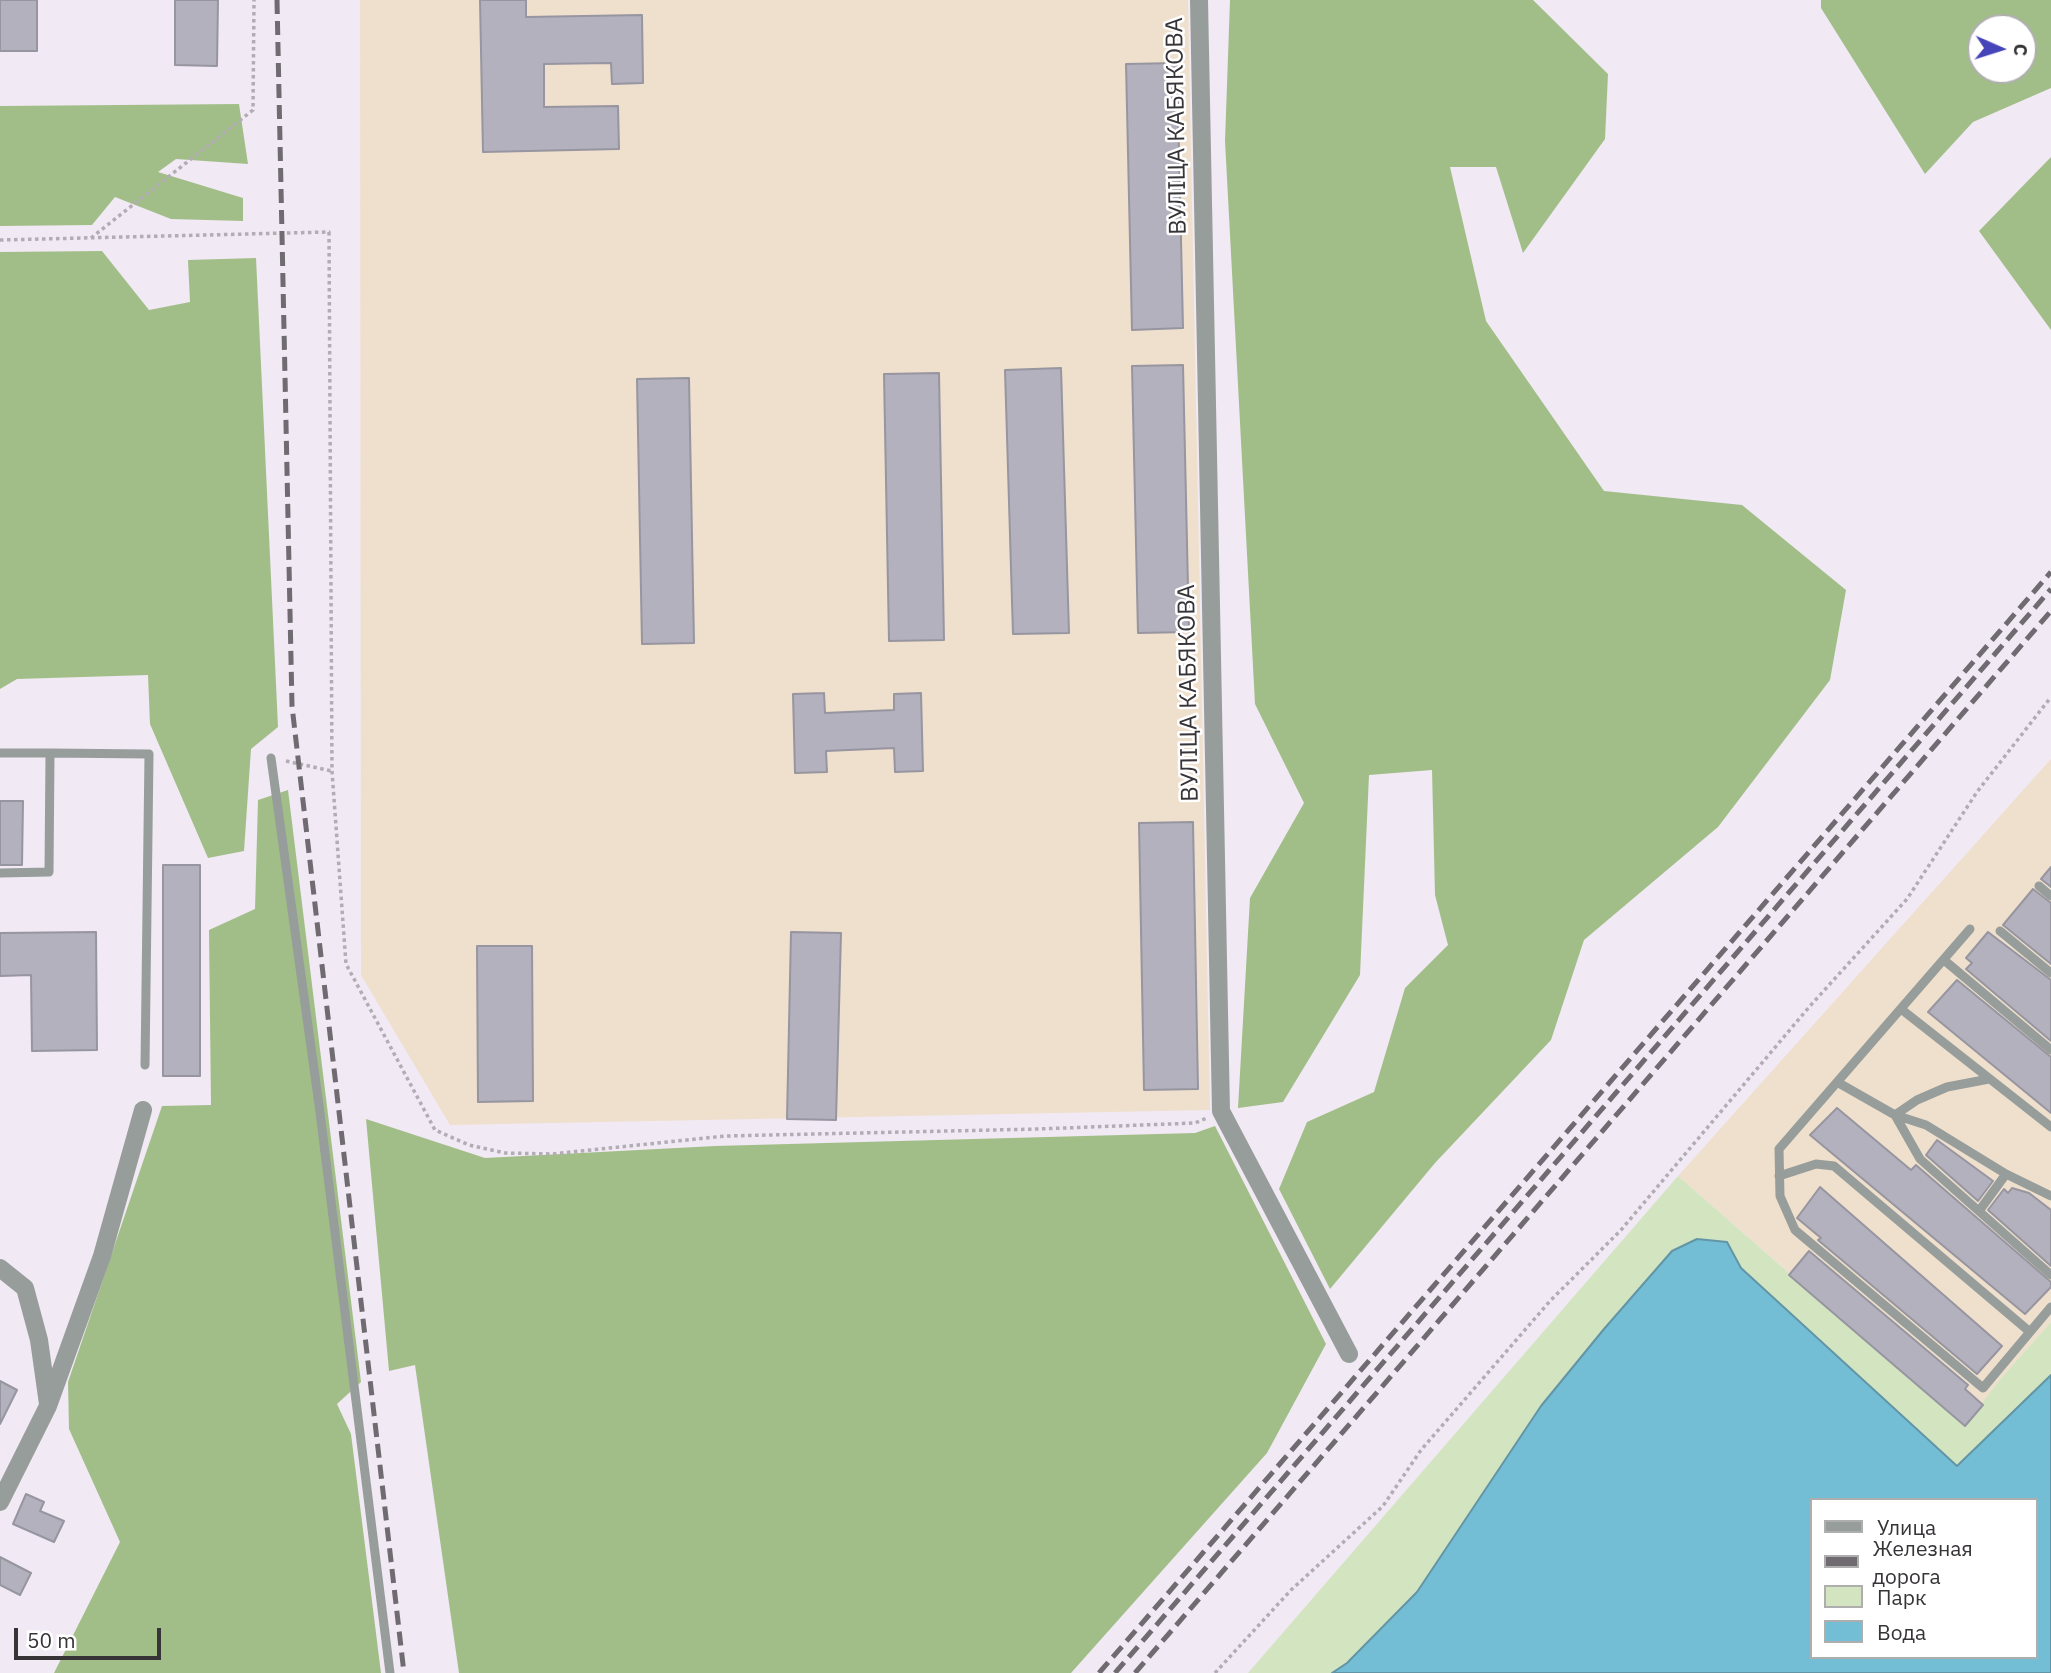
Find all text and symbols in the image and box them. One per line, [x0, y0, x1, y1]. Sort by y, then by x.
north arrow [1967, 14, 2037, 84]
street label: ВУЛІЦА КАБЯКОВА [1161, 17, 1193, 235]
text: С [2009, 43, 2033, 57]
street label: ВУЛІЦА КАБЯКОВА [1173, 584, 1205, 802]
legend [1810, 1498, 2037, 1659]
text: Улица [1877, 1513, 1936, 1541]
text: Железная дорога [1873, 1534, 1973, 1590]
text: Парк [1877, 1583, 1927, 1611]
scale bar [18, 1614, 164, 1658]
text: Вода [1877, 1618, 1926, 1646]
text: 50 m [27, 1626, 76, 1654]

